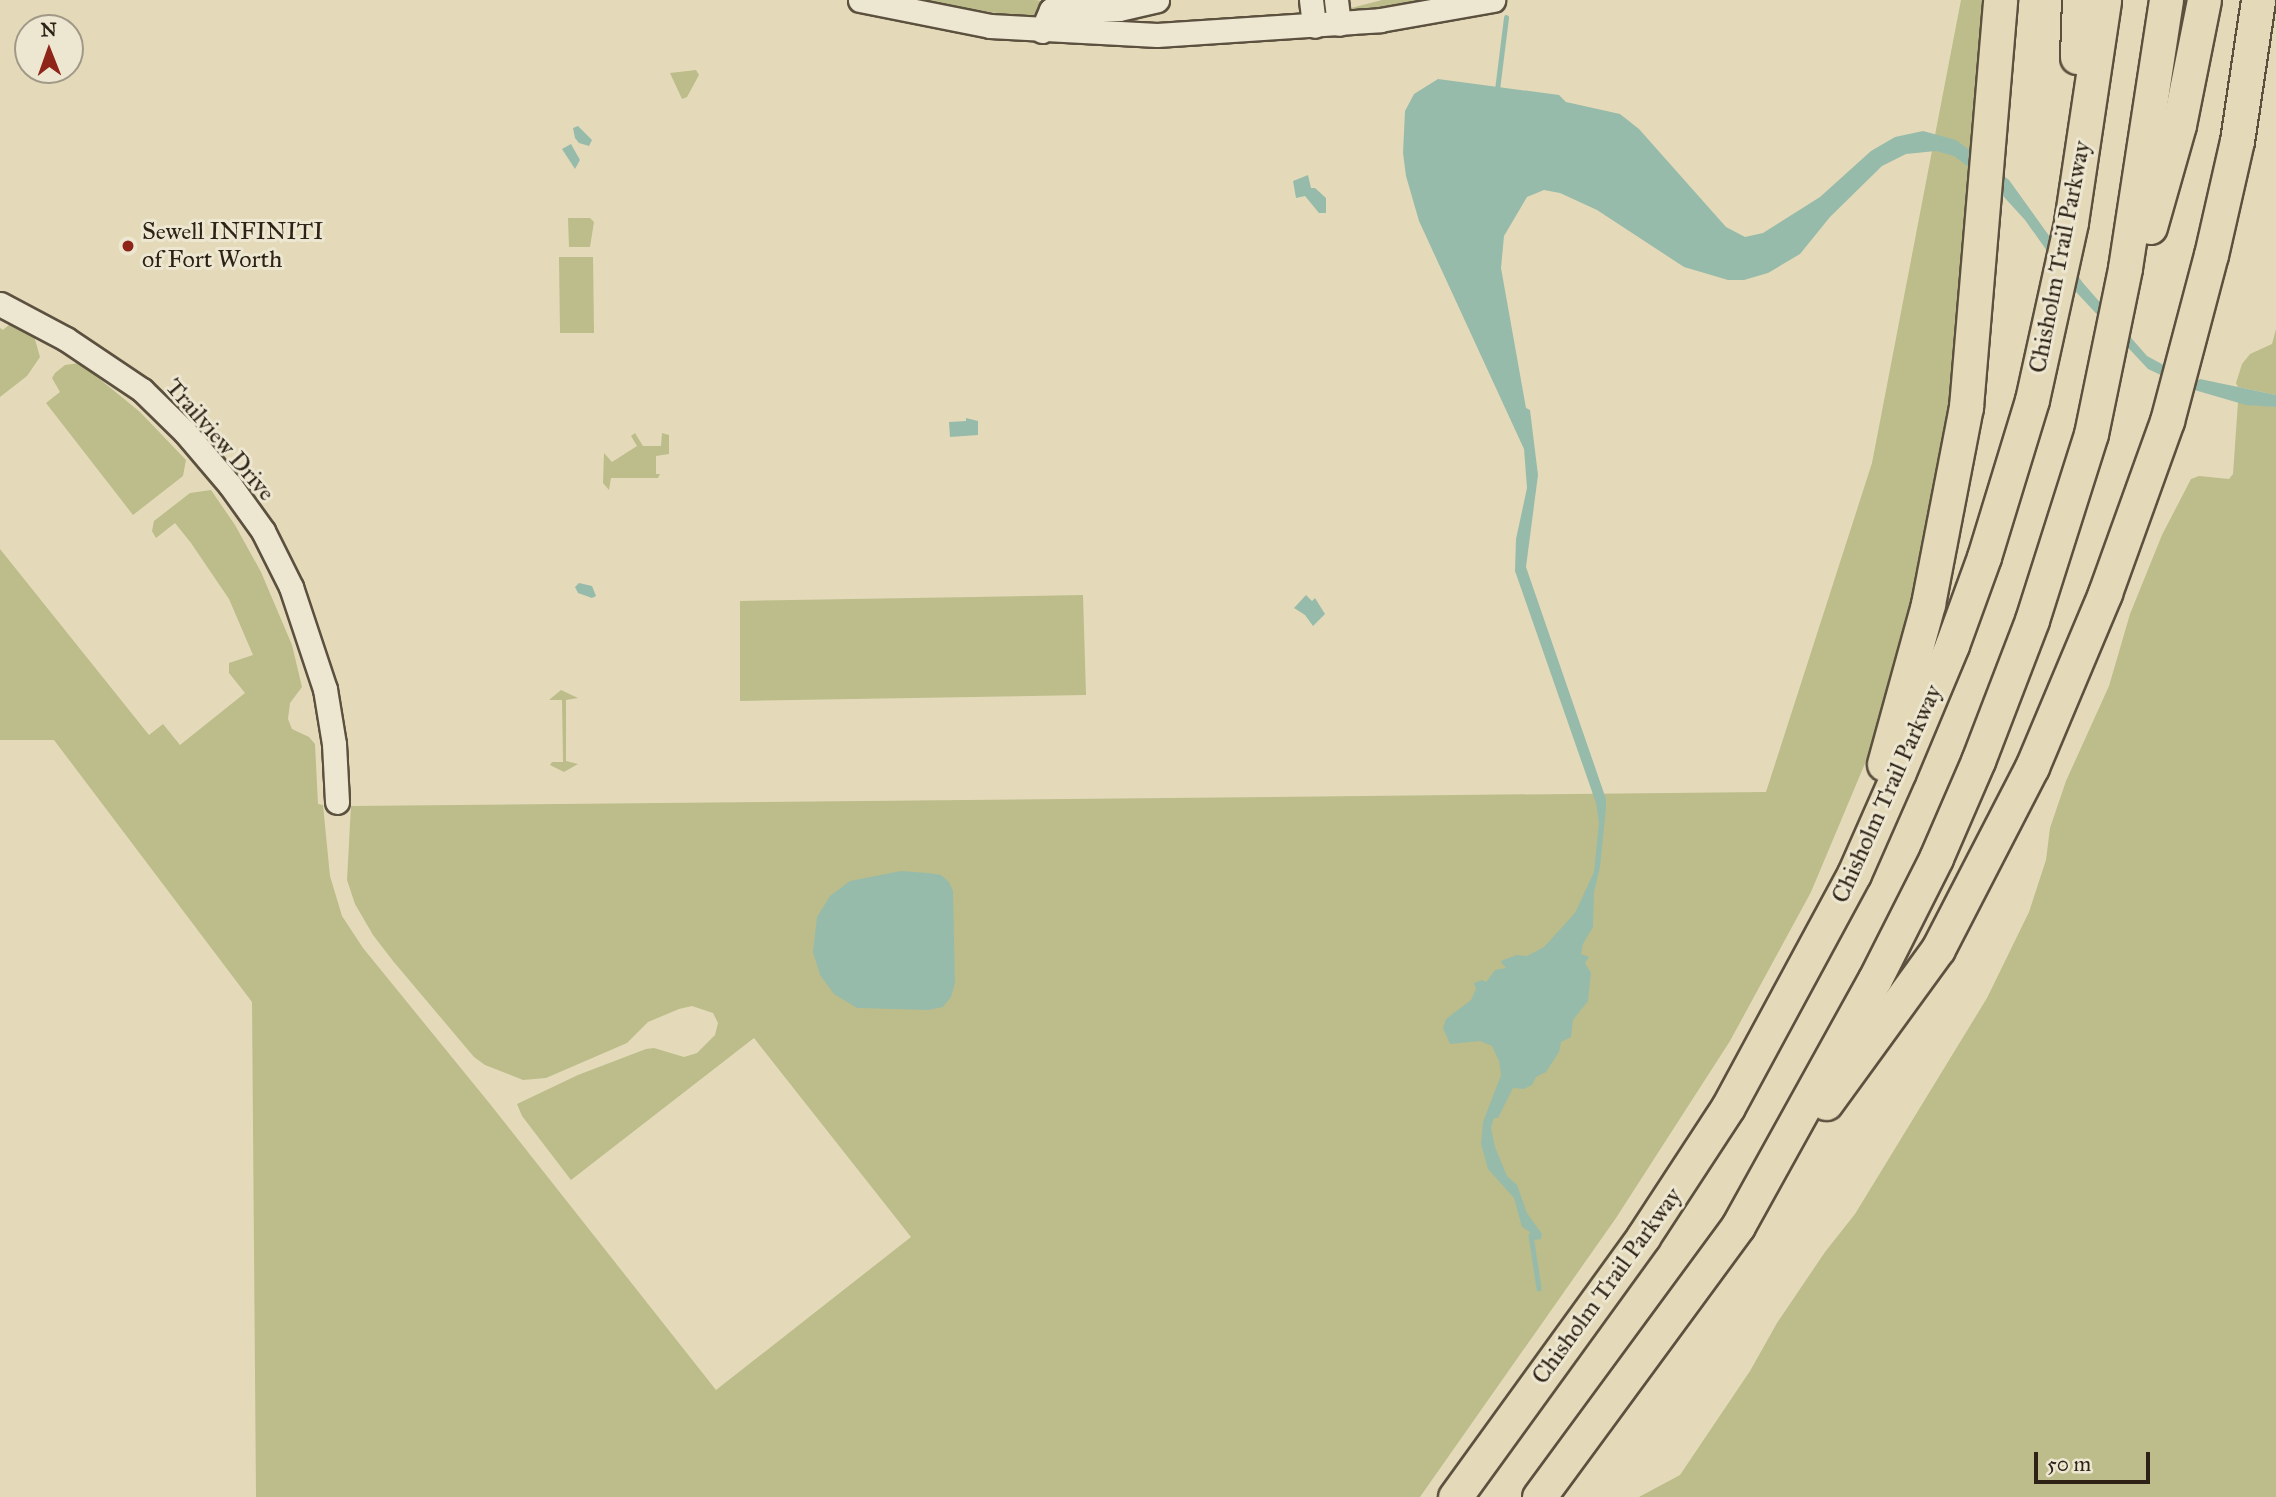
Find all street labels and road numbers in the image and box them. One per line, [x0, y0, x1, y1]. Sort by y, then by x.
street label: Chisholm Trail Parkway [2023, 139, 2097, 375]
street label: Trailview Drive [159, 373, 281, 507]
street label: Chisholm Trail Parkway [1826, 680, 1948, 908]
street label: Chisholm Trail Parkway [1526, 1182, 1688, 1390]

